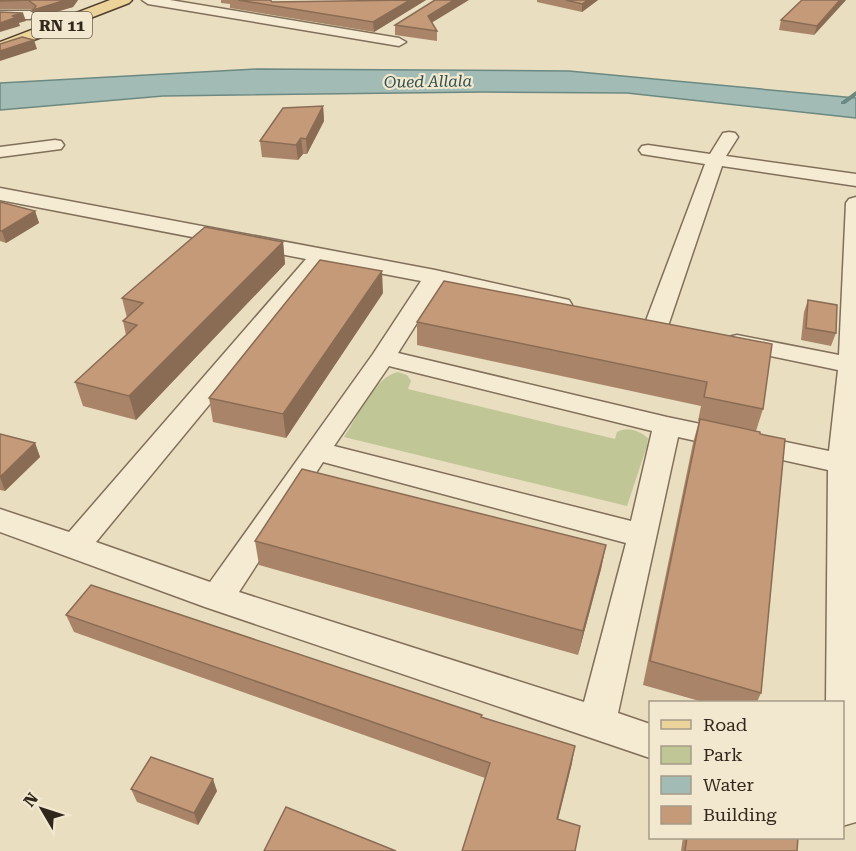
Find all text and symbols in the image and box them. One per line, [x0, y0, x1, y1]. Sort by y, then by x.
road number: RN 11 [32, 12, 92, 38]
water label: Oued Allala [384, 71, 473, 92]
legend [649, 701, 844, 839]
text: Road [703, 714, 748, 735]
text: Park [703, 744, 743, 765]
text: Water [703, 774, 754, 795]
north arrow [12, 779, 72, 839]
text: N [19, 789, 42, 811]
text: Building [703, 804, 777, 825]

